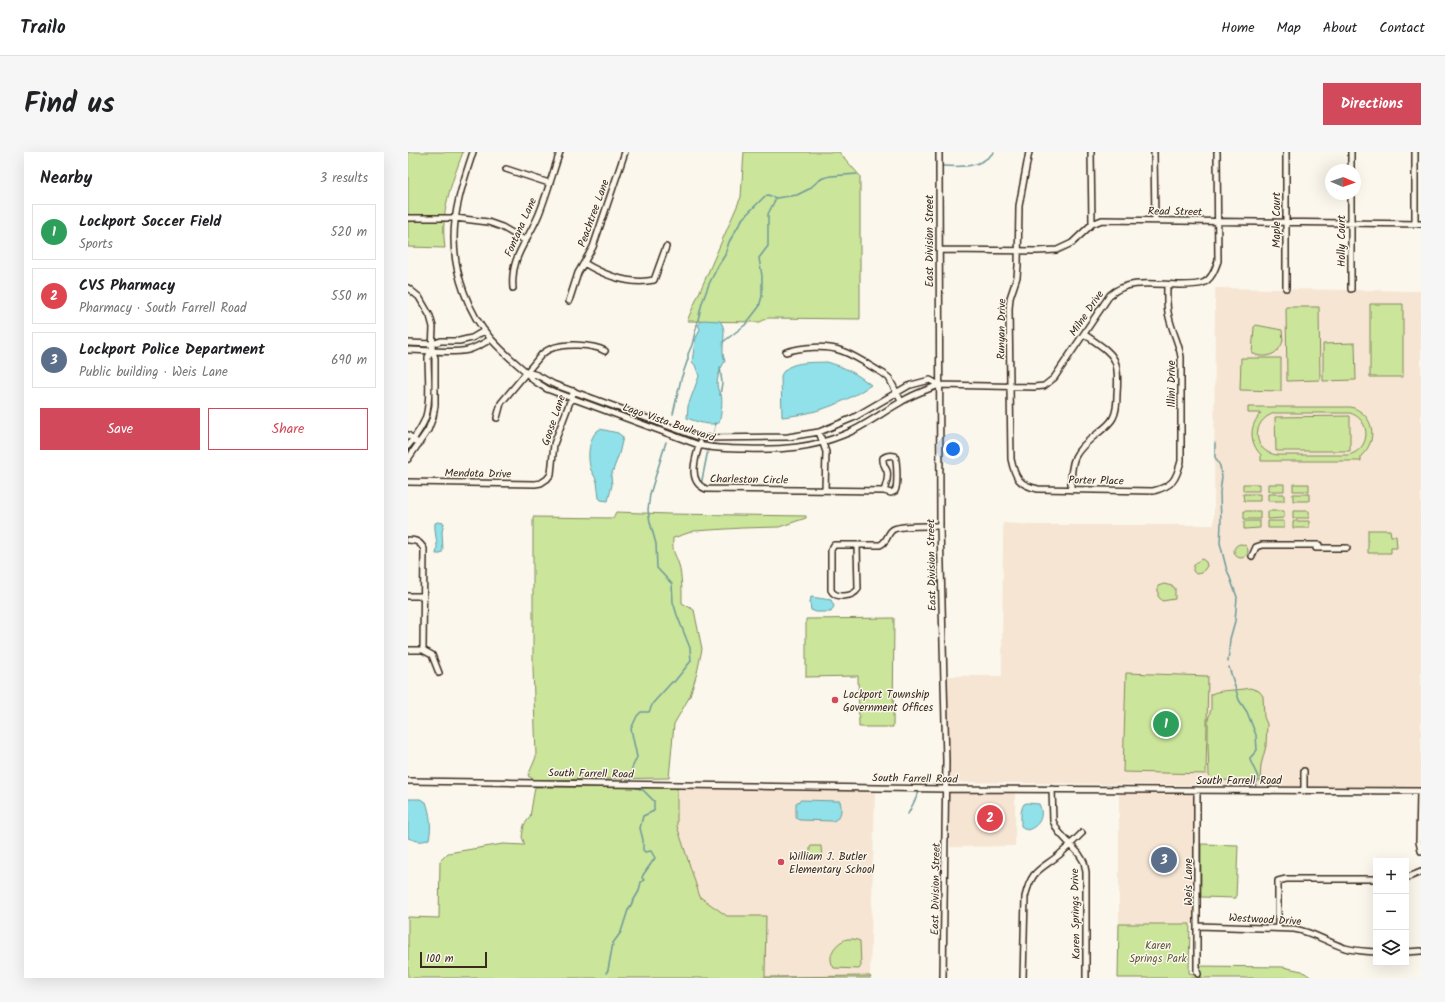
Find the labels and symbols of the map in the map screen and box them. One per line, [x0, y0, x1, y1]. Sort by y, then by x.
north arrow [1325, 164, 1361, 200]
street label: Peachtree Lane [573, 177, 615, 250]
street label: Maple Court [1268, 191, 1286, 248]
street label: East Division Street [921, 194, 939, 287]
street label: Fontana Lane [500, 195, 542, 260]
street label: Read Street [1148, 203, 1203, 221]
street label: Holly Court [1333, 214, 1351, 267]
street label: Milne Drive [1065, 287, 1109, 340]
street label: Runyan Drive [992, 298, 1012, 360]
street label: Illini Drive [1163, 360, 1181, 408]
street label: Goose Lane [537, 392, 571, 448]
street label: Lago Vista Boulevard [620, 399, 718, 447]
your location [943, 439, 963, 459]
street label: Mendota Drive [444, 464, 512, 484]
street label: Charleston Circle [710, 470, 788, 490]
street label: Porter Place [1068, 472, 1124, 490]
street label: East Division Street [922, 518, 942, 611]
place label: Lockport Township Government Offices [843, 686, 934, 717]
marker: Lockport Township Government Offices [830, 695, 840, 705]
pin: 1 [1153, 709, 1179, 739]
street label: South Farrell Road [548, 764, 634, 784]
street label: South Farrell Road [872, 769, 958, 789]
street label: South Farrell Road [1196, 772, 1282, 790]
pin: 2 [977, 803, 1003, 833]
street label: East Division Street [926, 842, 946, 935]
pin: 3 [1151, 845, 1177, 875]
place label: William J. Butler Elementary School [789, 848, 875, 879]
marker: William J. Butler Elementary School [776, 857, 786, 867]
street label: Weis Lane [1180, 858, 1198, 906]
street label: Karen Springs Drive [1066, 868, 1086, 960]
street label: Westwood Drive [1228, 909, 1302, 931]
park label: Karen Springs Park [1129, 937, 1188, 968]
scale bar [420, 950, 487, 969]

